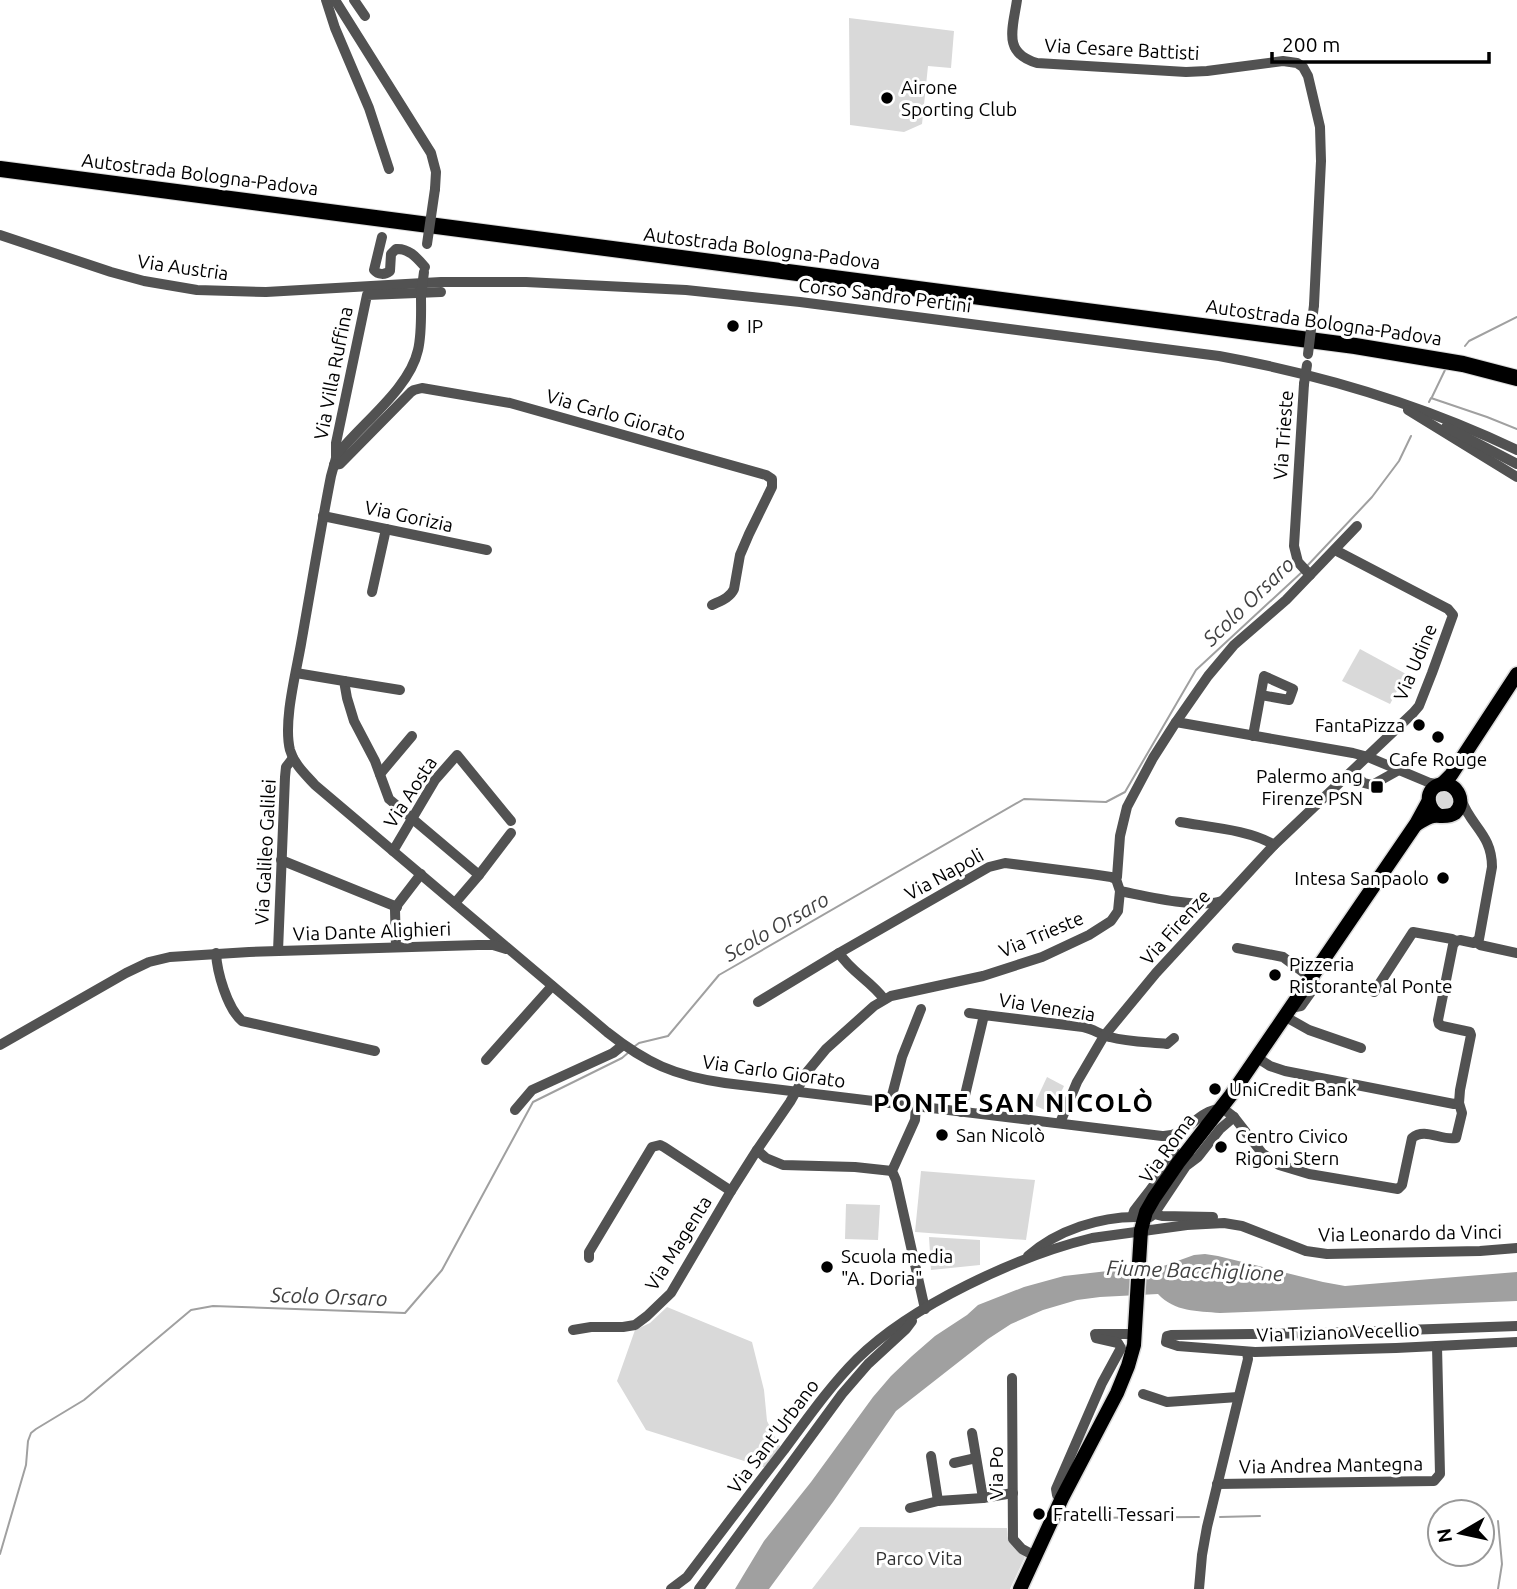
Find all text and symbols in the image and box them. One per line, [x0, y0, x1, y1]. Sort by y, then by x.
scale bar [1272, 21, 1489, 65]
text: 200 m [1282, 32, 1340, 56]
street label: Via Cesare Battisti [1044, 34, 1200, 64]
place label: Airone Sporting Club [901, 76, 1017, 120]
marker: Airone Sporting Club [879, 90, 895, 106]
street label: Autostrada Bologna-Padova [80, 149, 320, 199]
street label: Autostrada Bologna-Padova [642, 223, 882, 273]
street label: Via Austria [136, 250, 230, 284]
street label: Corso Sandro Pertini [797, 273, 973, 317]
street label: Autostrada Bologna-Padova [1205, 295, 1443, 349]
street label: Via Villa Ruffina [309, 305, 357, 441]
place label: IP [747, 315, 763, 337]
marker: IP [725, 318, 741, 334]
street label: Via Carlo Giorato [544, 385, 688, 445]
street label: Via Trieste [1269, 389, 1297, 481]
street label: Via Gorizia [363, 496, 455, 536]
water label: Scolo Orsaro [1197, 552, 1298, 651]
street label: Via Udine [1389, 620, 1441, 704]
place label: FantaPizza [1315, 714, 1405, 736]
marker: FantaPizza [1411, 717, 1427, 733]
marker: Cafe Rouge [1430, 729, 1446, 745]
place label: Cafe Rouge [1389, 748, 1487, 770]
street label: Via Aosta [379, 752, 441, 832]
place label: Palermo ang Firenze PSN [1256, 765, 1363, 809]
street label: Via Galileo Galilei [250, 778, 280, 926]
marker: Palermo ang Firenze PSN [1369, 779, 1385, 795]
street label: Via Napoli [901, 843, 987, 905]
place label: Intesa Sanpaolo [1294, 867, 1429, 889]
marker: Intesa Sanpaolo [1435, 870, 1451, 886]
street label: Via Firenze [1136, 885, 1214, 969]
water label: Scolo Orsaro [718, 886, 833, 966]
street label: Via Trieste [995, 906, 1087, 962]
street label: Via Dante Alighieri [292, 917, 452, 945]
place label: Pizzeria Ristorante al Ponte [1289, 953, 1452, 997]
marker: Pizzeria Ristorante al Ponte [1267, 967, 1283, 983]
street label: Via Venezia [997, 988, 1097, 1026]
street label: Via Carlo Giorato [701, 1050, 847, 1092]
place label: UniCredit Bank [1229, 1078, 1357, 1100]
marker: UniCredit Bank [1207, 1081, 1223, 1097]
district label: PONTE SAN NICOLÒ [873, 1087, 1155, 1117]
street label: Via Roma [1134, 1109, 1200, 1187]
place label: San Nicolò [956, 1124, 1045, 1146]
place label: Centro Civico Rigoni Stern [1235, 1125, 1348, 1169]
marker: San Nicolò [934, 1127, 950, 1143]
marker: Centro Civico Rigoni Stern [1213, 1139, 1229, 1155]
street label: Via Magenta [640, 1192, 716, 1294]
street label: Via Leonardo da Vinci [1318, 1220, 1502, 1246]
place label: Scuola media "A. Doria" [841, 1245, 953, 1289]
water label: Fiume Bacchiglione [1106, 1255, 1284, 1285]
marker: Scuola media "A. Doria" [819, 1259, 835, 1275]
water label: Scolo Orsaro [269, 1282, 388, 1310]
street label: Via Tiziano Vecellio [1256, 1318, 1420, 1346]
street label: Via Sant'Urbano [723, 1375, 823, 1497]
street label: Via Po [985, 1446, 1007, 1500]
street label: Via Andrea Mantegna [1239, 1452, 1423, 1478]
north arrow [1426, 1498, 1496, 1568]
place label: Fratelli Tessari [1053, 1503, 1175, 1525]
marker: Fratelli Tessari [1031, 1506, 1047, 1522]
text: N [1432, 1527, 1456, 1544]
park label: Parco Vita [876, 1547, 962, 1569]

